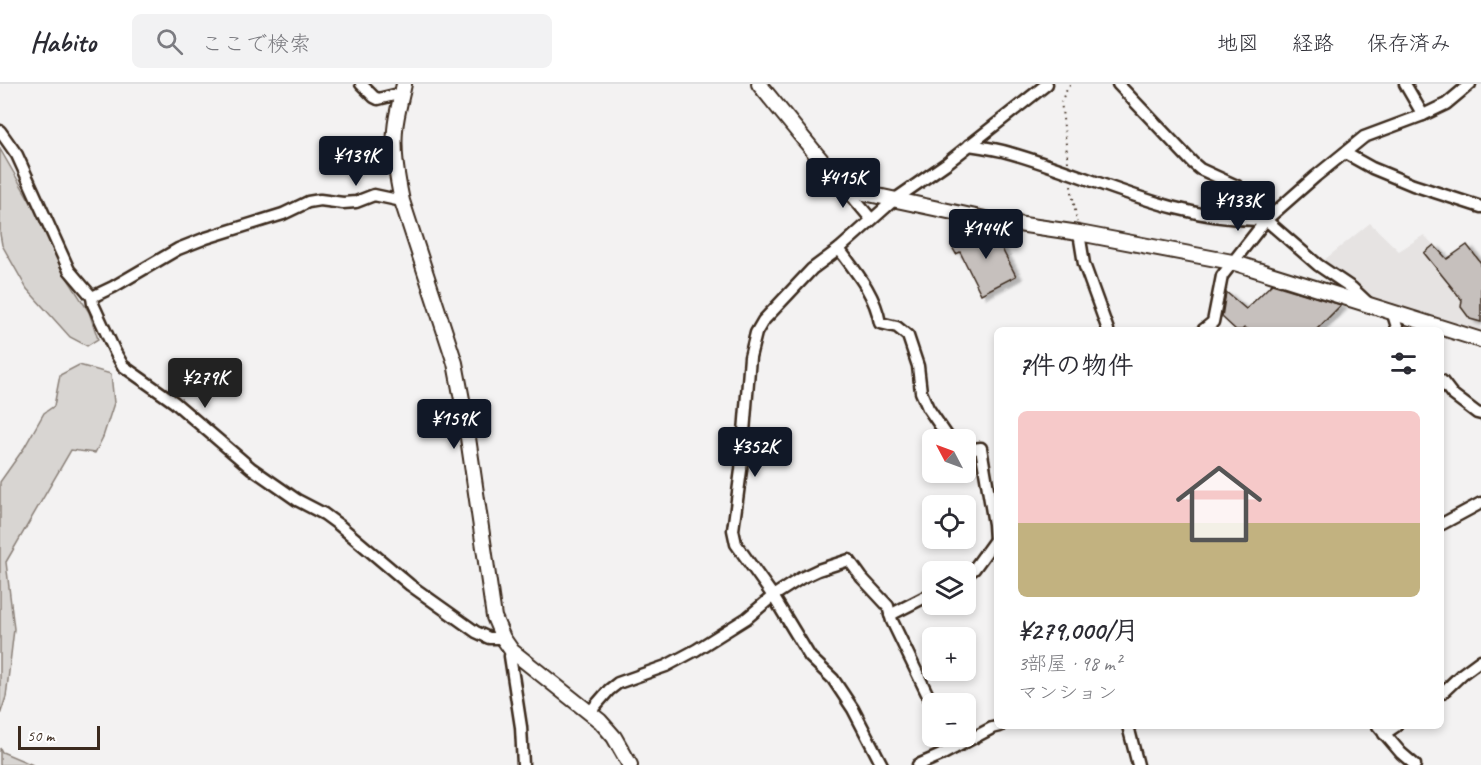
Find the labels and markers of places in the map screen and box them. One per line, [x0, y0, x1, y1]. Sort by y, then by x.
pin: ¥139K [314, 136, 398, 187]
pin: ¥415K [801, 158, 885, 209]
pin: ¥133K [1196, 181, 1280, 232]
pin: ¥144K [944, 209, 1028, 260]
pin: ¥279K [163, 358, 247, 409]
pin: ¥159K [412, 399, 496, 450]
pin: ¥352K [713, 427, 797, 478]

